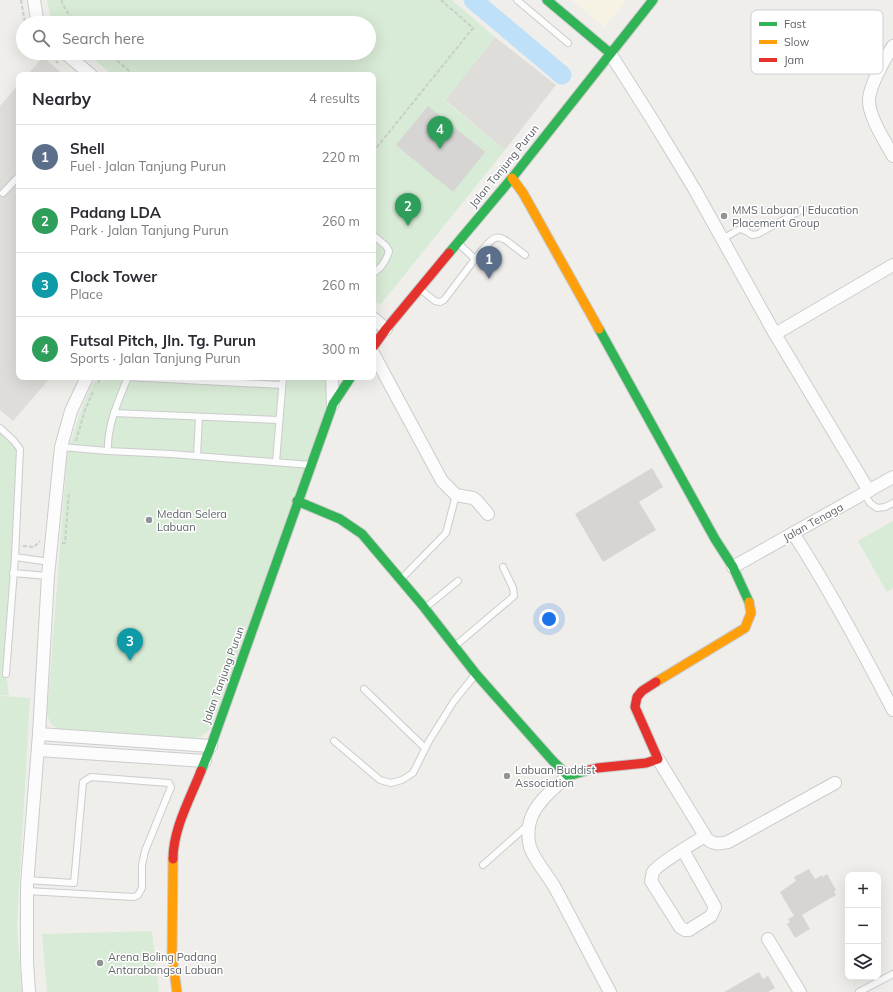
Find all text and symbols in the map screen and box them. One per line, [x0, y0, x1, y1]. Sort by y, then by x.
legend [751, 10, 883, 74]
search box [16, 16, 376, 60]
text: Fast [784, 17, 806, 31]
icon: search [30, 27, 52, 49]
text: Search here [62, 29, 144, 48]
text: Slow [784, 35, 810, 49]
text: Jam [784, 53, 804, 67]
text: Nearby [32, 88, 91, 109]
text: 4 results [309, 90, 360, 106]
pin: 4 [427, 116, 453, 149]
street label: Jalan Tanjung Purun [466, 122, 542, 210]
text: Shell [70, 139, 105, 158]
text: 1 [41, 149, 49, 165]
text: 220 m [322, 149, 360, 165]
text: Fuel · Jalan Tanjung Purun [70, 158, 226, 174]
pin: 2 [395, 193, 421, 226]
text: Padang LDA [70, 203, 161, 222]
place label: MMS Labuan | Education Placement Group [732, 203, 858, 230]
marker: MMS Labuan | Education Placement Group [719, 211, 729, 221]
text: 2 [41, 213, 49, 229]
text: 260 m [322, 213, 360, 229]
text: Park · Jalan Tanjung Purun [70, 222, 229, 238]
pin: 1 [476, 246, 502, 279]
text: Clock Tower [70, 267, 157, 286]
text: 3 [41, 277, 49, 293]
text: 260 m [322, 277, 360, 293]
text: Place [70, 286, 103, 302]
text: Futsal Pitch, Jln. Tg. Purun [70, 331, 256, 350]
text: 4 [41, 341, 49, 357]
text: 300 m [322, 341, 360, 357]
text: Sports · Jalan Tanjung Purun [70, 350, 241, 366]
street label: Jalan Tenaga [780, 500, 846, 544]
place label: Medan Selera Labuan [157, 507, 227, 534]
marker: Medan Selera Labuan [144, 515, 154, 525]
your location [539, 609, 559, 629]
street label: Jalan Tanjung Purun [199, 624, 247, 726]
pin: 3 [117, 628, 143, 661]
place label: Labuan Buddist Association [515, 763, 596, 790]
marker: Labuan Buddist Association [502, 771, 512, 781]
map controls [845, 872, 881, 980]
button: + [845, 872, 881, 908]
button: − [845, 908, 881, 944]
button: layers [845, 944, 881, 980]
place label: Arena Boling Padang Antarabangsa Labuan [108, 950, 223, 977]
marker: Arena Boling Padang Antarabangsa Labuan [95, 958, 105, 968]

